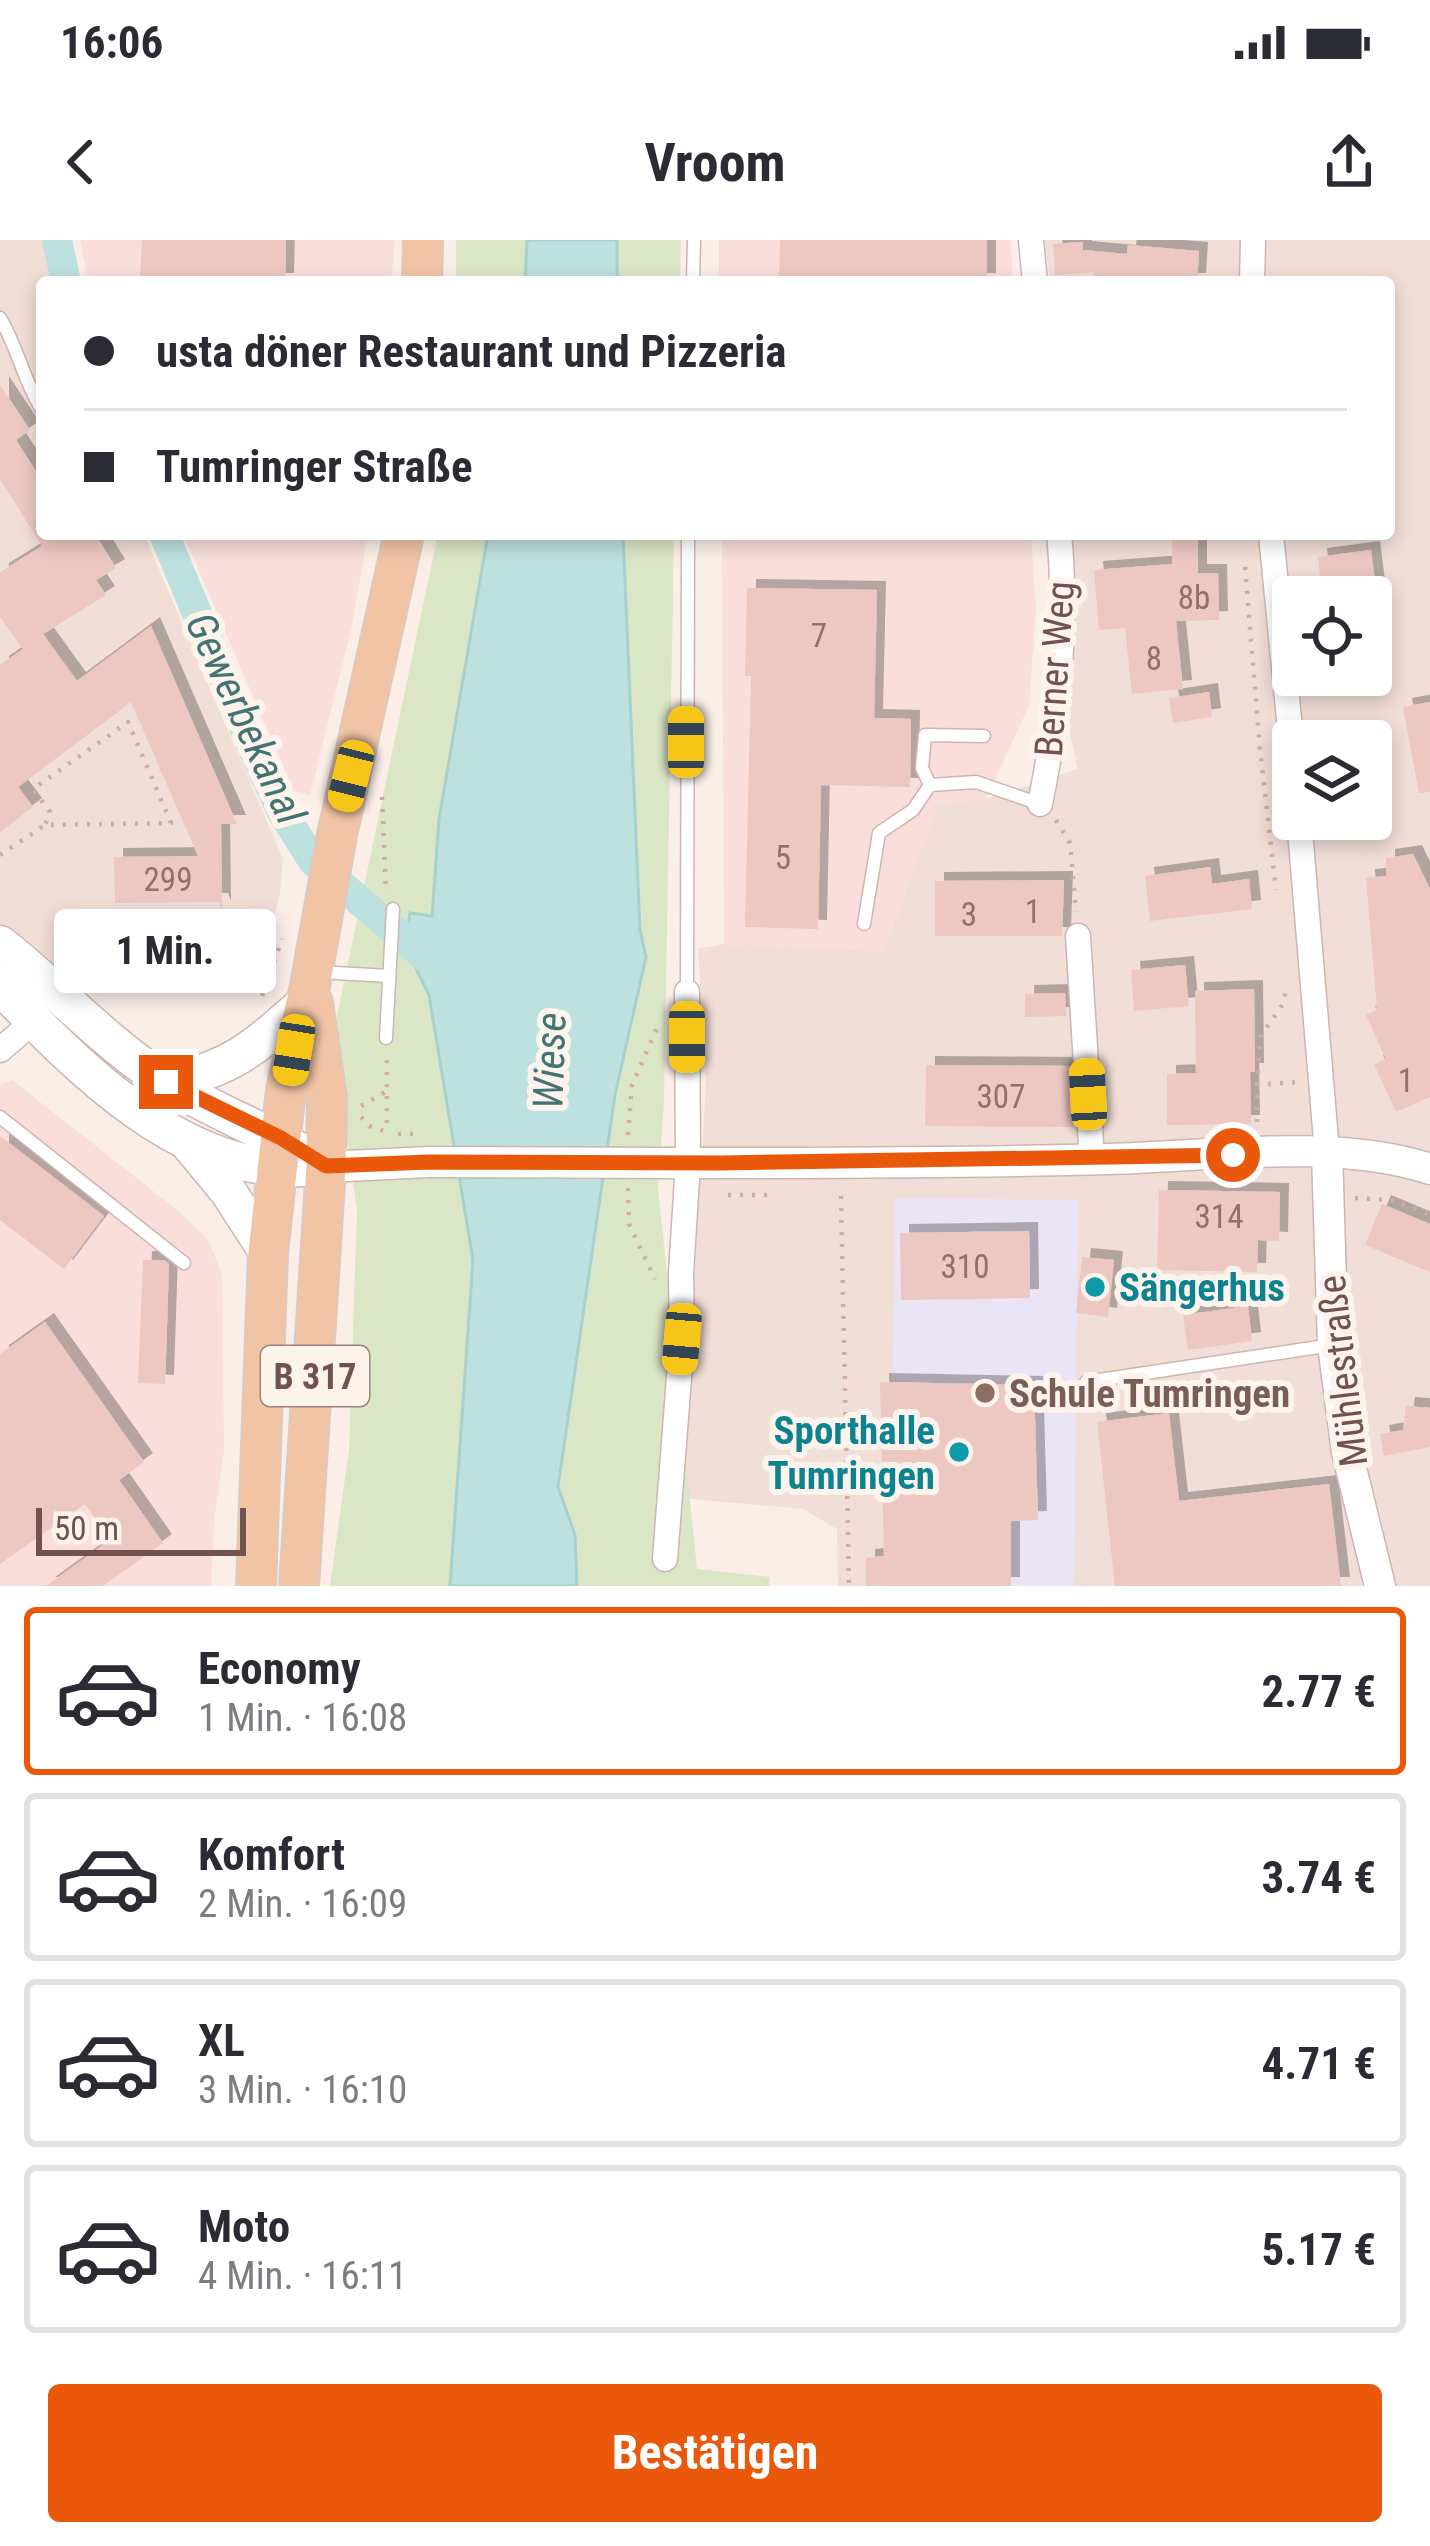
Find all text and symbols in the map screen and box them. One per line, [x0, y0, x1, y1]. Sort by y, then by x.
text: 16:06 [60, 16, 163, 69]
icon: back [48, 129, 114, 195]
icon: share [1316, 129, 1382, 195]
text: Vroom [644, 131, 786, 194]
text: usta döner Restaurant und Pizzeria [156, 325, 787, 378]
text: Tumringer Straße [156, 440, 472, 493]
map controls [1272, 576, 1392, 840]
button: locate [1272, 576, 1392, 696]
house number: 8b [1178, 578, 1210, 617]
street label: Berner Weg [1026, 580, 1084, 759]
water label: Gewerbekanal [175, 605, 316, 832]
house number: 7 [811, 616, 827, 655]
house number: 8 [1146, 639, 1162, 678]
car [668, 706, 704, 778]
button: layers [1272, 720, 1392, 840]
car [325, 737, 377, 815]
house number: 5 [775, 838, 791, 877]
house number: 299 [144, 860, 192, 899]
house number: 1 [1025, 892, 1041, 931]
house number: 3 [961, 895, 977, 934]
callout: 1 Min. [55, 908, 277, 992]
text: 1 Min. [116, 928, 214, 974]
car [669, 1001, 705, 1073]
car [271, 1012, 317, 1088]
water label: Wiese [523, 1012, 576, 1110]
route end [139, 1055, 193, 1109]
car [1068, 1057, 1108, 1131]
house number: 1 [1398, 1061, 1414, 1100]
house number: 307 [977, 1077, 1025, 1116]
route start [1206, 1128, 1260, 1182]
house number: 314 [1195, 1197, 1243, 1236]
house number: 310 [941, 1247, 989, 1286]
place label: Sängerhus [1119, 1265, 1285, 1311]
street label: Mühlestraße [1308, 1273, 1378, 1469]
marker: Sängerhus [1082, 1274, 1108, 1300]
car [661, 1302, 703, 1376]
road number: B 317 [261, 1346, 369, 1406]
place label: Schule Tumringen [1009, 1371, 1290, 1417]
marker: Schule Tumringen [972, 1380, 998, 1406]
place label: Sporthalle Tumringen [768, 1408, 935, 1499]
marker: Sporthalle Tumringen [946, 1439, 972, 1465]
scale bar [36, 1502, 246, 1555]
text: 50 m [54, 1509, 119, 1548]
icon: car [54, 1637, 162, 1745]
text: Economy [198, 1642, 361, 1695]
text: 2.77 € [1262, 1665, 1376, 1718]
text: 1 Min. · 16:08 [198, 1695, 407, 1741]
icon: car [54, 1823, 162, 1931]
text: Komfort [198, 1828, 345, 1881]
text: 3.74 € [1262, 1851, 1376, 1904]
text: 2 Min. · 16:09 [198, 1881, 407, 1927]
icon: car [54, 2009, 162, 2117]
text: XL [198, 2014, 245, 2067]
text: 4.71 € [1262, 2037, 1376, 2090]
text: 3 Min. · 16:10 [198, 2067, 407, 2113]
icon: car [54, 2195, 162, 2303]
text: Moto [198, 2200, 290, 2253]
text: 5.17 € [1262, 2223, 1376, 2276]
text: 4 Min. · 16:11 [198, 2253, 407, 2299]
button: Bestätigen [48, 2384, 1382, 2522]

